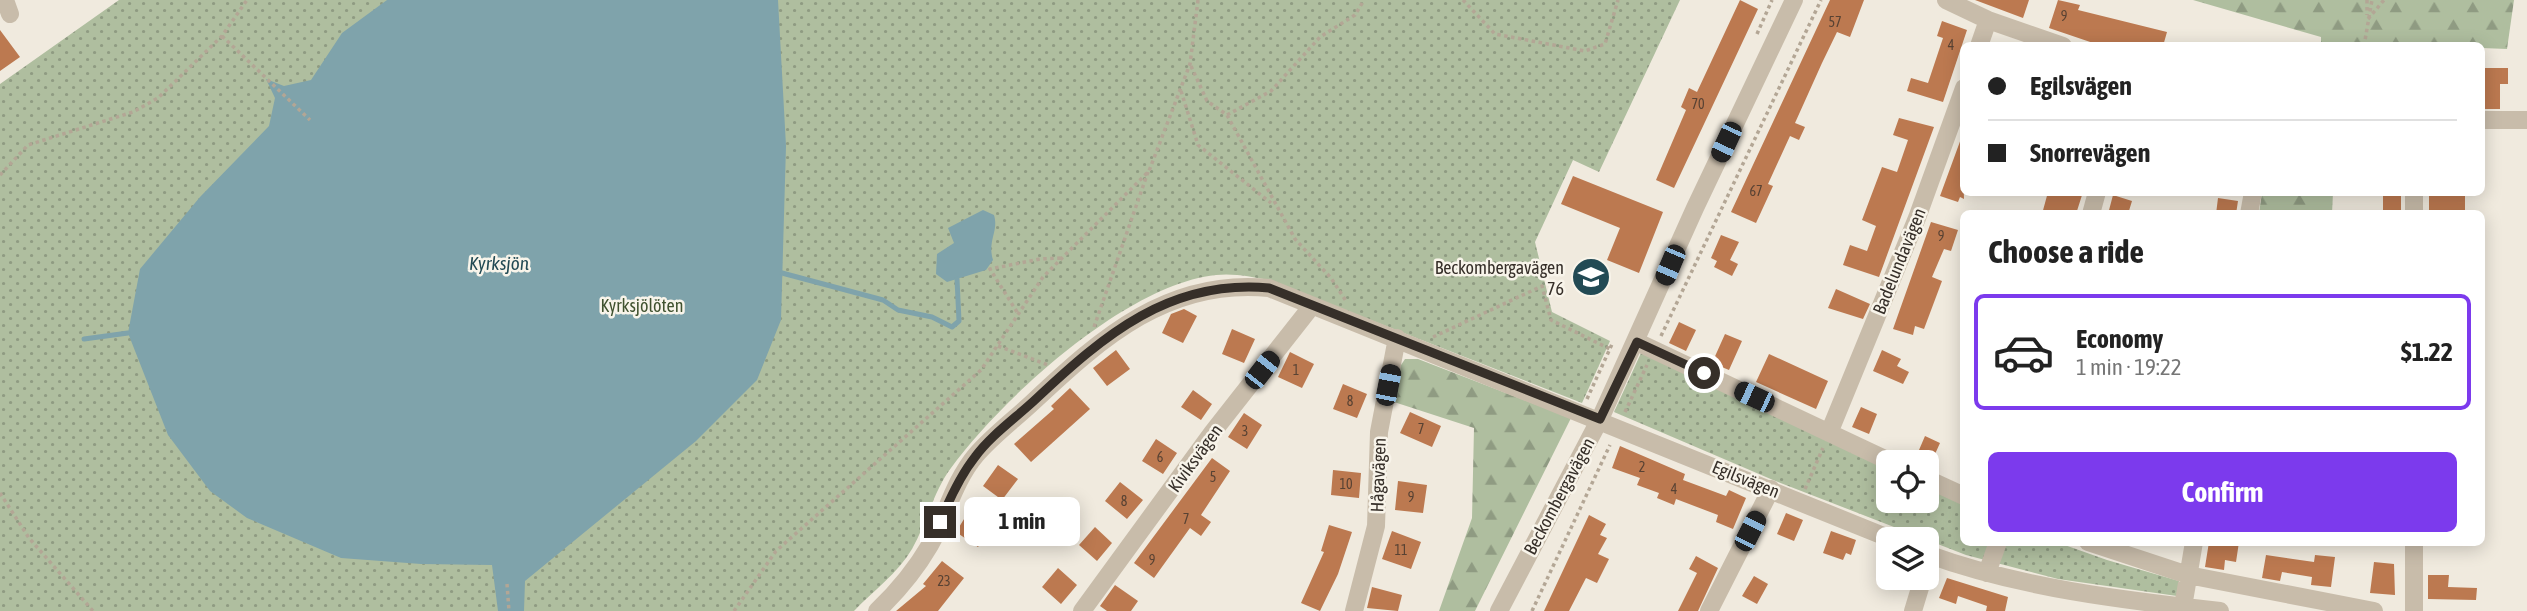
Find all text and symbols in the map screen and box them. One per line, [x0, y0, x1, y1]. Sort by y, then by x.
house number: 9 [2061, 8, 2067, 24]
house number: 57 [1828, 14, 1842, 30]
house number: 4 [1948, 37, 1955, 53]
text: Egilsvägen [2030, 71, 2132, 101]
house number: 70 [1691, 96, 1705, 112]
car [1708, 119, 1745, 165]
text: Snorrevägen [2030, 138, 2150, 168]
house number: 67 [1749, 183, 1763, 199]
street label: Badelundavägen [1868, 205, 1930, 317]
house number: 9 [1938, 228, 1944, 244]
text: Choose a ride [1988, 233, 2144, 270]
car [1653, 242, 1688, 288]
water label: Kyrksjön [469, 252, 529, 274]
school or university icon: Beckombergavägen 76 [1570, 256, 1612, 298]
place label: Beckombergavägen 76 [1435, 257, 1564, 299]
park label: Kyrksjölöten [601, 295, 683, 316]
icon: car [1992, 321, 2055, 384]
text: Economy [2076, 324, 2163, 354]
text: $1.22 [2401, 337, 2453, 367]
car [1241, 347, 1284, 393]
text: 1 min · 19:22 [2076, 354, 2182, 380]
route start [1688, 357, 1720, 389]
house number: 1 [1293, 362, 1299, 378]
car [1374, 362, 1403, 408]
car [1731, 379, 1778, 415]
house number: 8 [1347, 393, 1354, 409]
street label: Kiviksvägen [1163, 420, 1227, 496]
house number: 7 [1418, 421, 1424, 437]
house number: 3 [1242, 423, 1248, 439]
street label: Beckombergavägen [1519, 434, 1599, 558]
street label: Hågavägen [1366, 437, 1390, 513]
house number: 6 [1157, 449, 1164, 465]
map controls [1876, 450, 1939, 590]
button: locate [1876, 450, 1939, 513]
button: Confirm [1988, 452, 2457, 532]
street label: Egilsvägen [1709, 456, 1783, 502]
house number: 2 [1639, 459, 1645, 475]
house number: 5 [1210, 469, 1216, 485]
house number: 10 [1339, 476, 1353, 492]
house number: 4 [1671, 481, 1678, 497]
house number: 9 [1408, 489, 1414, 505]
house number: 8 [1121, 493, 1128, 509]
callout: 1 min [964, 498, 1080, 546]
route end [924, 506, 956, 538]
text: 1 min [999, 508, 1045, 534]
car [1732, 508, 1769, 554]
house number: 7 [1183, 511, 1189, 527]
button: layers [1876, 527, 1939, 590]
house number: 11 [1394, 542, 1408, 558]
house number: 9 [1149, 552, 1155, 568]
house number: 23 [937, 573, 951, 589]

